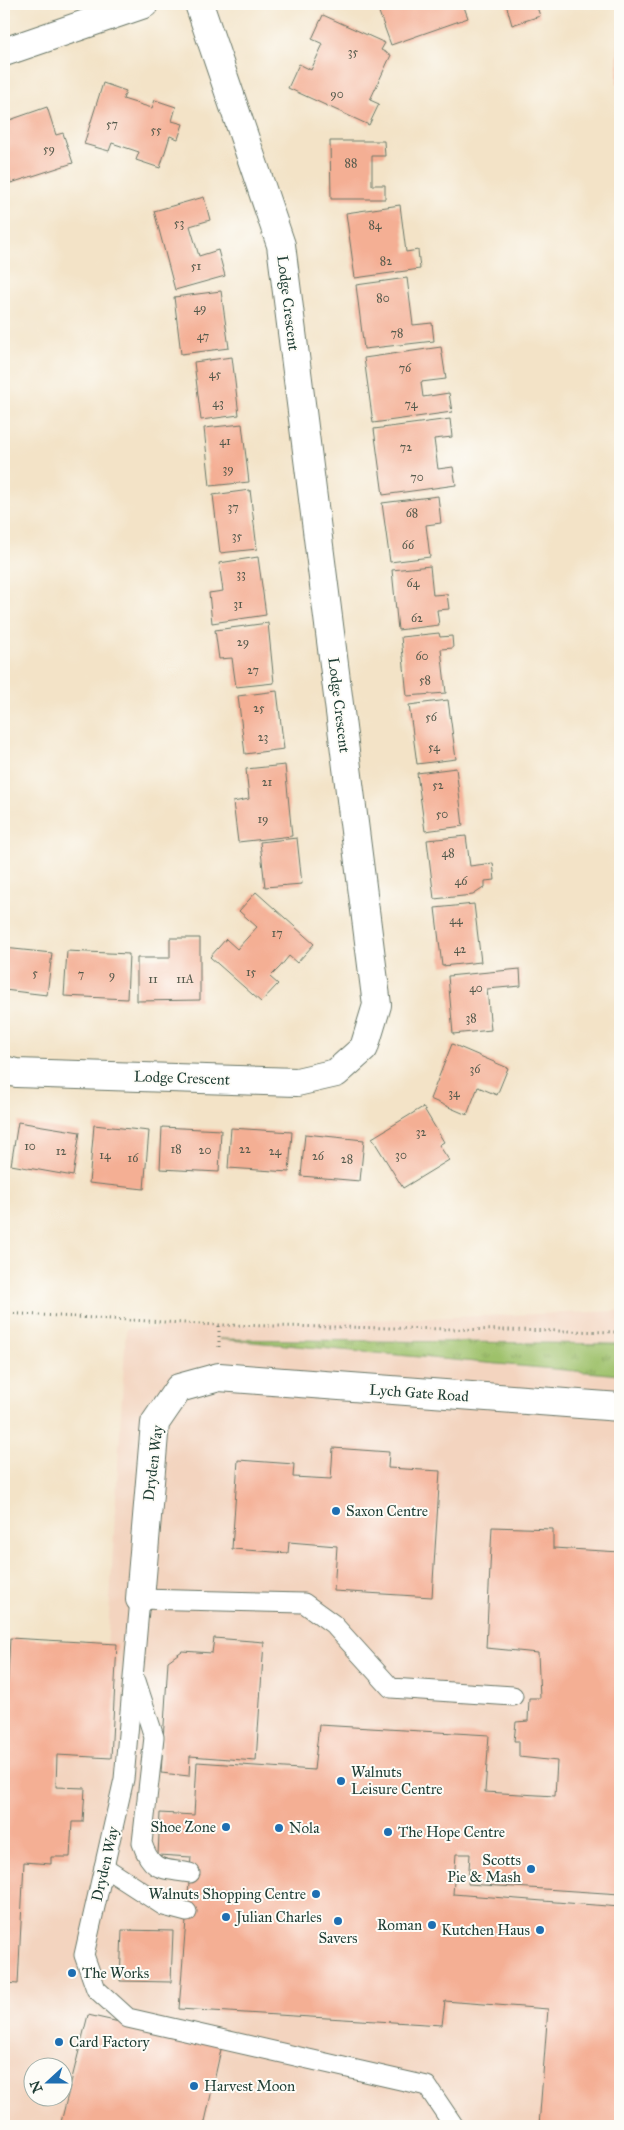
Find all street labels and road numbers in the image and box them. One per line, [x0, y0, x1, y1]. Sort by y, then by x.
street label: Lodge Crescent [273, 254, 303, 352]
street label: Lodge Crescent [324, 656, 354, 754]
street label: Lodge Crescent [134, 1067, 231, 1089]
street label: Lych Gate Road [369, 1381, 470, 1405]
street label: Dryden Way [139, 1423, 167, 1502]
street label: Dryden Way [88, 1824, 123, 1903]

